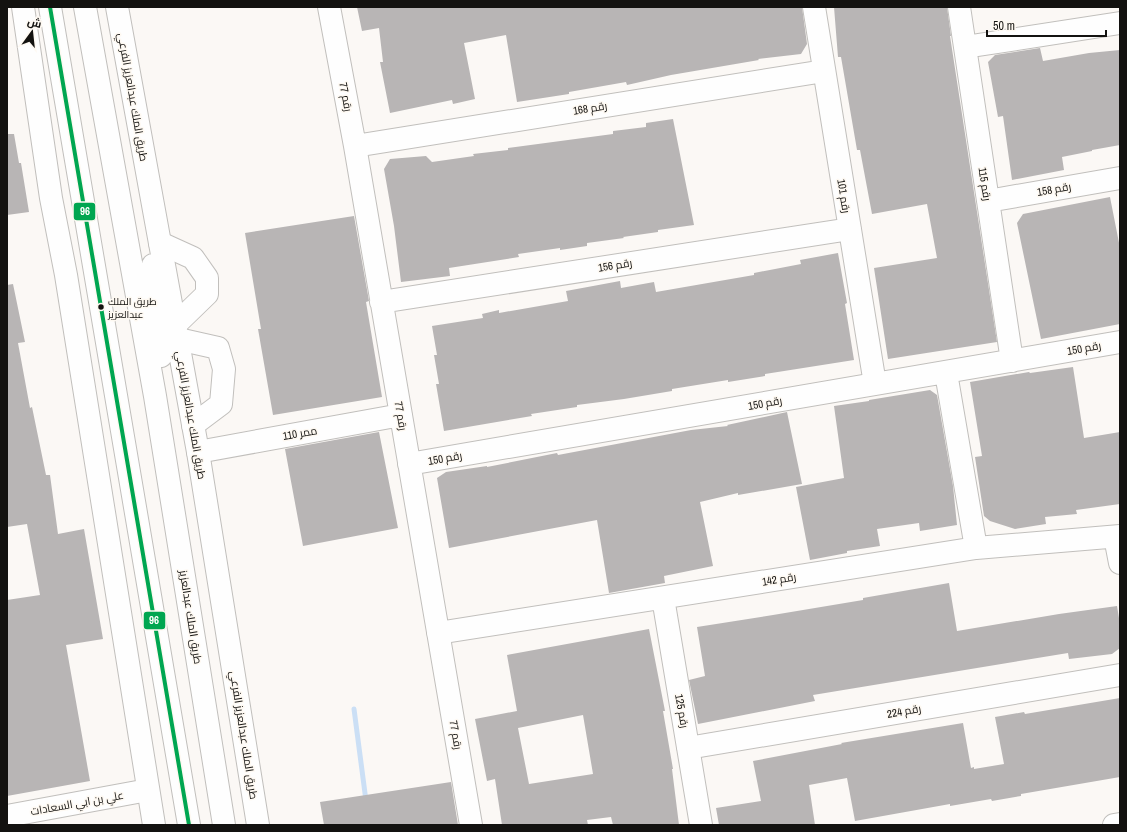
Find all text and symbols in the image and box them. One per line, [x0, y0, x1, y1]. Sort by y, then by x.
north arrow [12, 12, 52, 52]
scale bar [987, 12, 1106, 38]
text: ش [26, 14, 43, 31]
text: 50 m [993, 18, 1015, 34]
street label: طريق الملك عبدالعزيز الفرعي [113, 32, 151, 163]
street label: رقم 77 [335, 81, 356, 113]
street label: رقم 168 [572, 98, 608, 119]
street label: رقم 115 [974, 166, 995, 202]
street label: رقم 101 [833, 178, 854, 214]
street label: رقم 158 [1036, 179, 1072, 200]
line badge: 96 [73, 202, 96, 221]
text: 96 [80, 204, 90, 218]
street label: رقم 156 [597, 255, 633, 276]
place label: طريق الملك عبدالعزيز [107, 295, 157, 321]
marker: طريق الملك عبدالعزيز [96, 302, 106, 312]
street label: رقم 150 [1066, 338, 1102, 359]
street label: طريق الملك عبدالعزيز الفرعي [171, 350, 209, 481]
street label: رقم 150 [747, 393, 783, 414]
street label: رقم 77 [391, 400, 410, 432]
street label: 110 ممر [282, 423, 318, 443]
street label: رقم 150 [427, 448, 463, 469]
street label: طريق الملك عبدالعزيز [177, 568, 205, 665]
street label: رقم 142 [761, 569, 797, 590]
line badge: 96 [143, 611, 166, 630]
text: 96 [149, 613, 159, 627]
street label: طريق الملك عبدالعزيز الفرعي [225, 670, 261, 801]
street label: رقم 125 [671, 693, 692, 729]
street label: رقم 224 [886, 701, 922, 722]
street label: رقم 77 [446, 719, 465, 751]
street label: علي بن ابي السعادات [29, 788, 125, 820]

